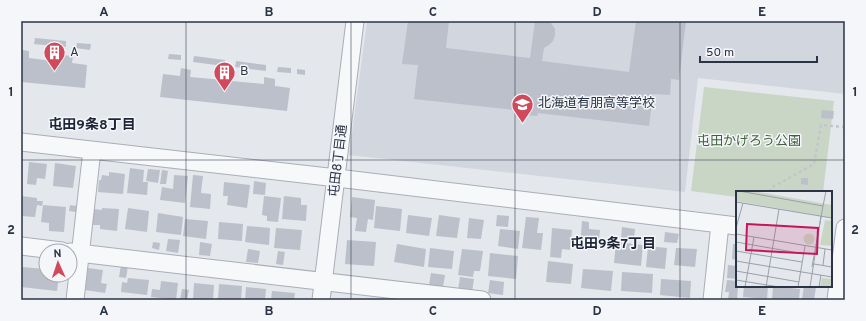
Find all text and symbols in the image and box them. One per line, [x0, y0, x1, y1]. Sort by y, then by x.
text: A [99, 5, 109, 21]
text: B [265, 5, 274, 21]
text: C [429, 5, 437, 21]
text: D [592, 5, 602, 21]
text: E [758, 5, 766, 21]
scale bar [700, 38, 817, 64]
building icon: A [41, 40, 67, 73]
place label: A [70, 45, 79, 61]
text: 50 m [706, 45, 734, 61]
building icon: B [212, 59, 238, 92]
place label: B [240, 64, 249, 80]
text: 1 [8, 85, 14, 101]
text: 1 [852, 85, 858, 101]
school or university icon: 北海道有朋高等学校 [510, 91, 536, 124]
place label: 北海道有朋高等学校 [538, 95, 655, 112]
district label: 屯田9条8丁目 [48, 116, 136, 134]
street label: 屯田8丁目通 [327, 124, 351, 198]
park label: 屯田かげろう公園 [697, 134, 801, 150]
inset map [736, 191, 832, 287]
text: 2 [7, 223, 15, 239]
text: 2 [851, 223, 859, 239]
district label: 屯田9条7丁目 [570, 235, 656, 253]
north arrow [38, 243, 78, 283]
text: N [53, 247, 62, 261]
text: A [99, 304, 109, 320]
text: B [265, 304, 274, 320]
text: C [429, 304, 437, 320]
text: D [592, 304, 602, 320]
text: E [758, 304, 766, 320]

